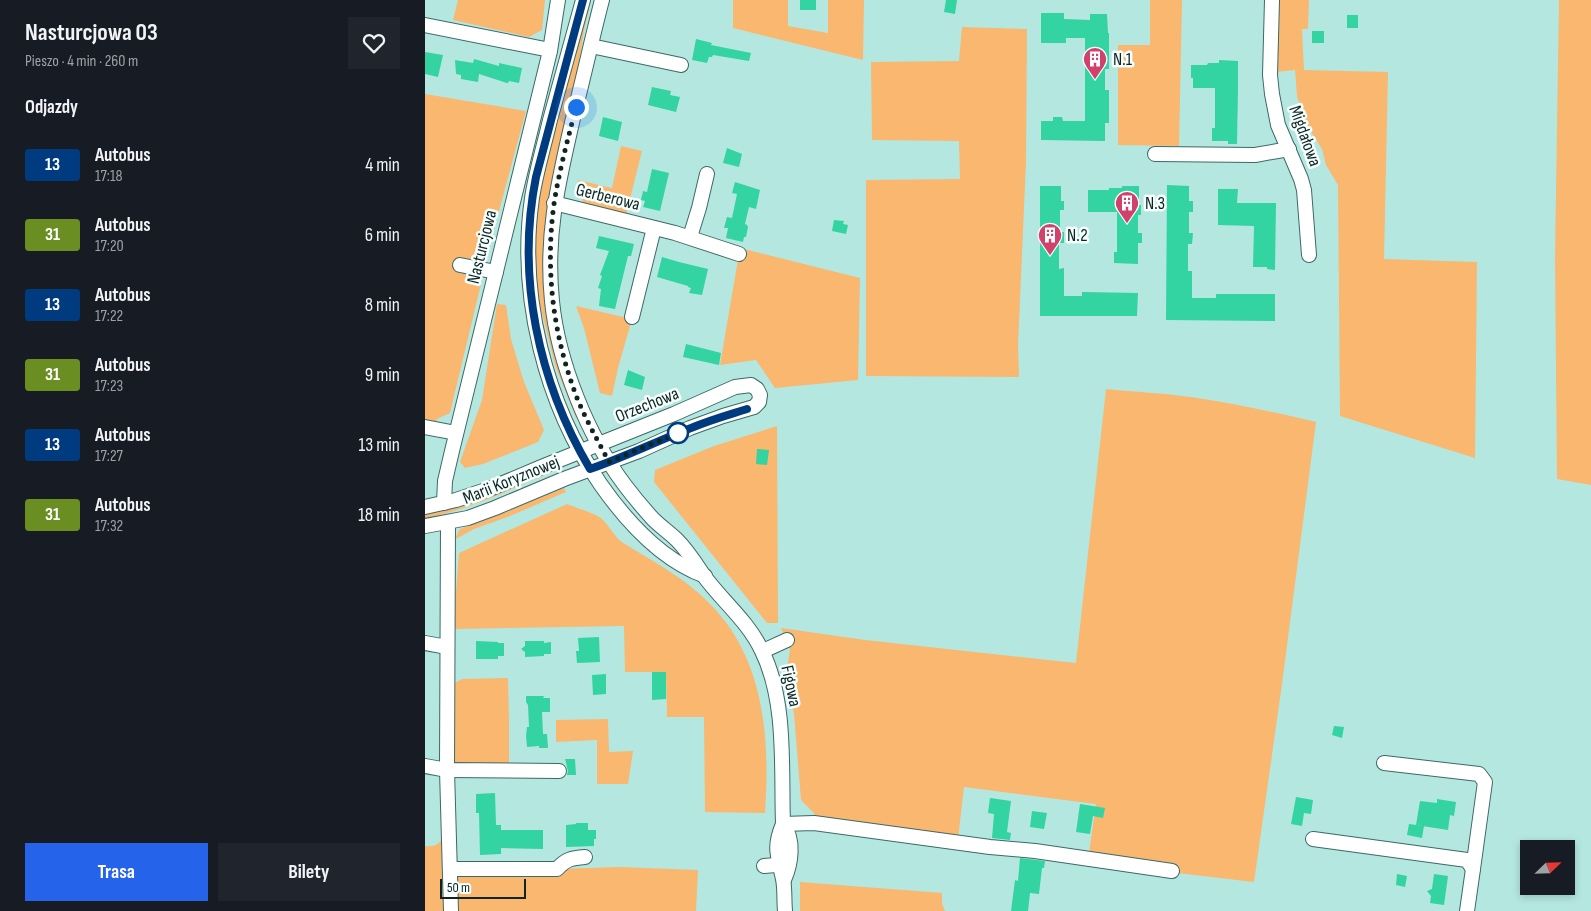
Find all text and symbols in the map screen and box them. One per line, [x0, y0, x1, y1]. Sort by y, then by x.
button: heart [348, 17, 400, 69]
text: Nasturcjowa 03 [25, 18, 158, 47]
building icon: N.1 [1082, 46, 1108, 80]
place label: N.1 [1113, 49, 1133, 70]
text: Pieszo · 4 min · 260 m [25, 52, 138, 71]
your location [564, 95, 589, 120]
text: Odjazdy [25, 96, 78, 119]
street label: Migdałowa [1284, 103, 1326, 169]
text: Autobus [95, 144, 151, 167]
text: 13 [45, 154, 60, 175]
text: 4 min [365, 154, 400, 177]
text: 17:18 [95, 167, 123, 186]
street label: Gerberowa [574, 179, 642, 215]
building icon: N.3 [1114, 190, 1140, 224]
place label: N.3 [1145, 193, 1165, 214]
street label: Nasturcjowa [463, 208, 501, 286]
text: Autobus [95, 214, 151, 237]
building icon: N.2 [1037, 222, 1063, 256]
text: 31 [45, 224, 60, 245]
text: 6 min [365, 224, 400, 247]
place label: N.2 [1067, 225, 1088, 246]
text: 17:20 [95, 237, 124, 256]
text: Autobus [95, 284, 151, 307]
text: 13 [45, 294, 60, 315]
text: 8 min [365, 294, 400, 317]
text: 17:22 [95, 307, 123, 326]
text: Autobus [95, 354, 151, 377]
text: 31 [45, 364, 60, 385]
text: 9 min [365, 364, 400, 387]
text: 17:23 [95, 377, 123, 396]
street label: Orzechowa [612, 383, 682, 427]
unlabelled marker [667, 422, 689, 444]
text: Autobus [95, 424, 151, 447]
text: 13 [45, 434, 60, 455]
text: 13 min [359, 434, 400, 457]
text: 17:27 [95, 447, 123, 466]
street label: Marii Koryznowej [460, 451, 562, 509]
text: Autobus [95, 494, 151, 517]
text: 31 [45, 504, 60, 525]
text: 18 min [358, 504, 400, 527]
text: 17:32 [95, 517, 123, 536]
street label: Figowa [776, 663, 806, 709]
north arrow [1520, 840, 1575, 895]
map controls [1520, 840, 1575, 895]
button: Trasa [25, 843, 208, 901]
button: Bilety [218, 843, 400, 901]
scale bar [440, 876, 526, 899]
text: 50 m [447, 879, 470, 896]

